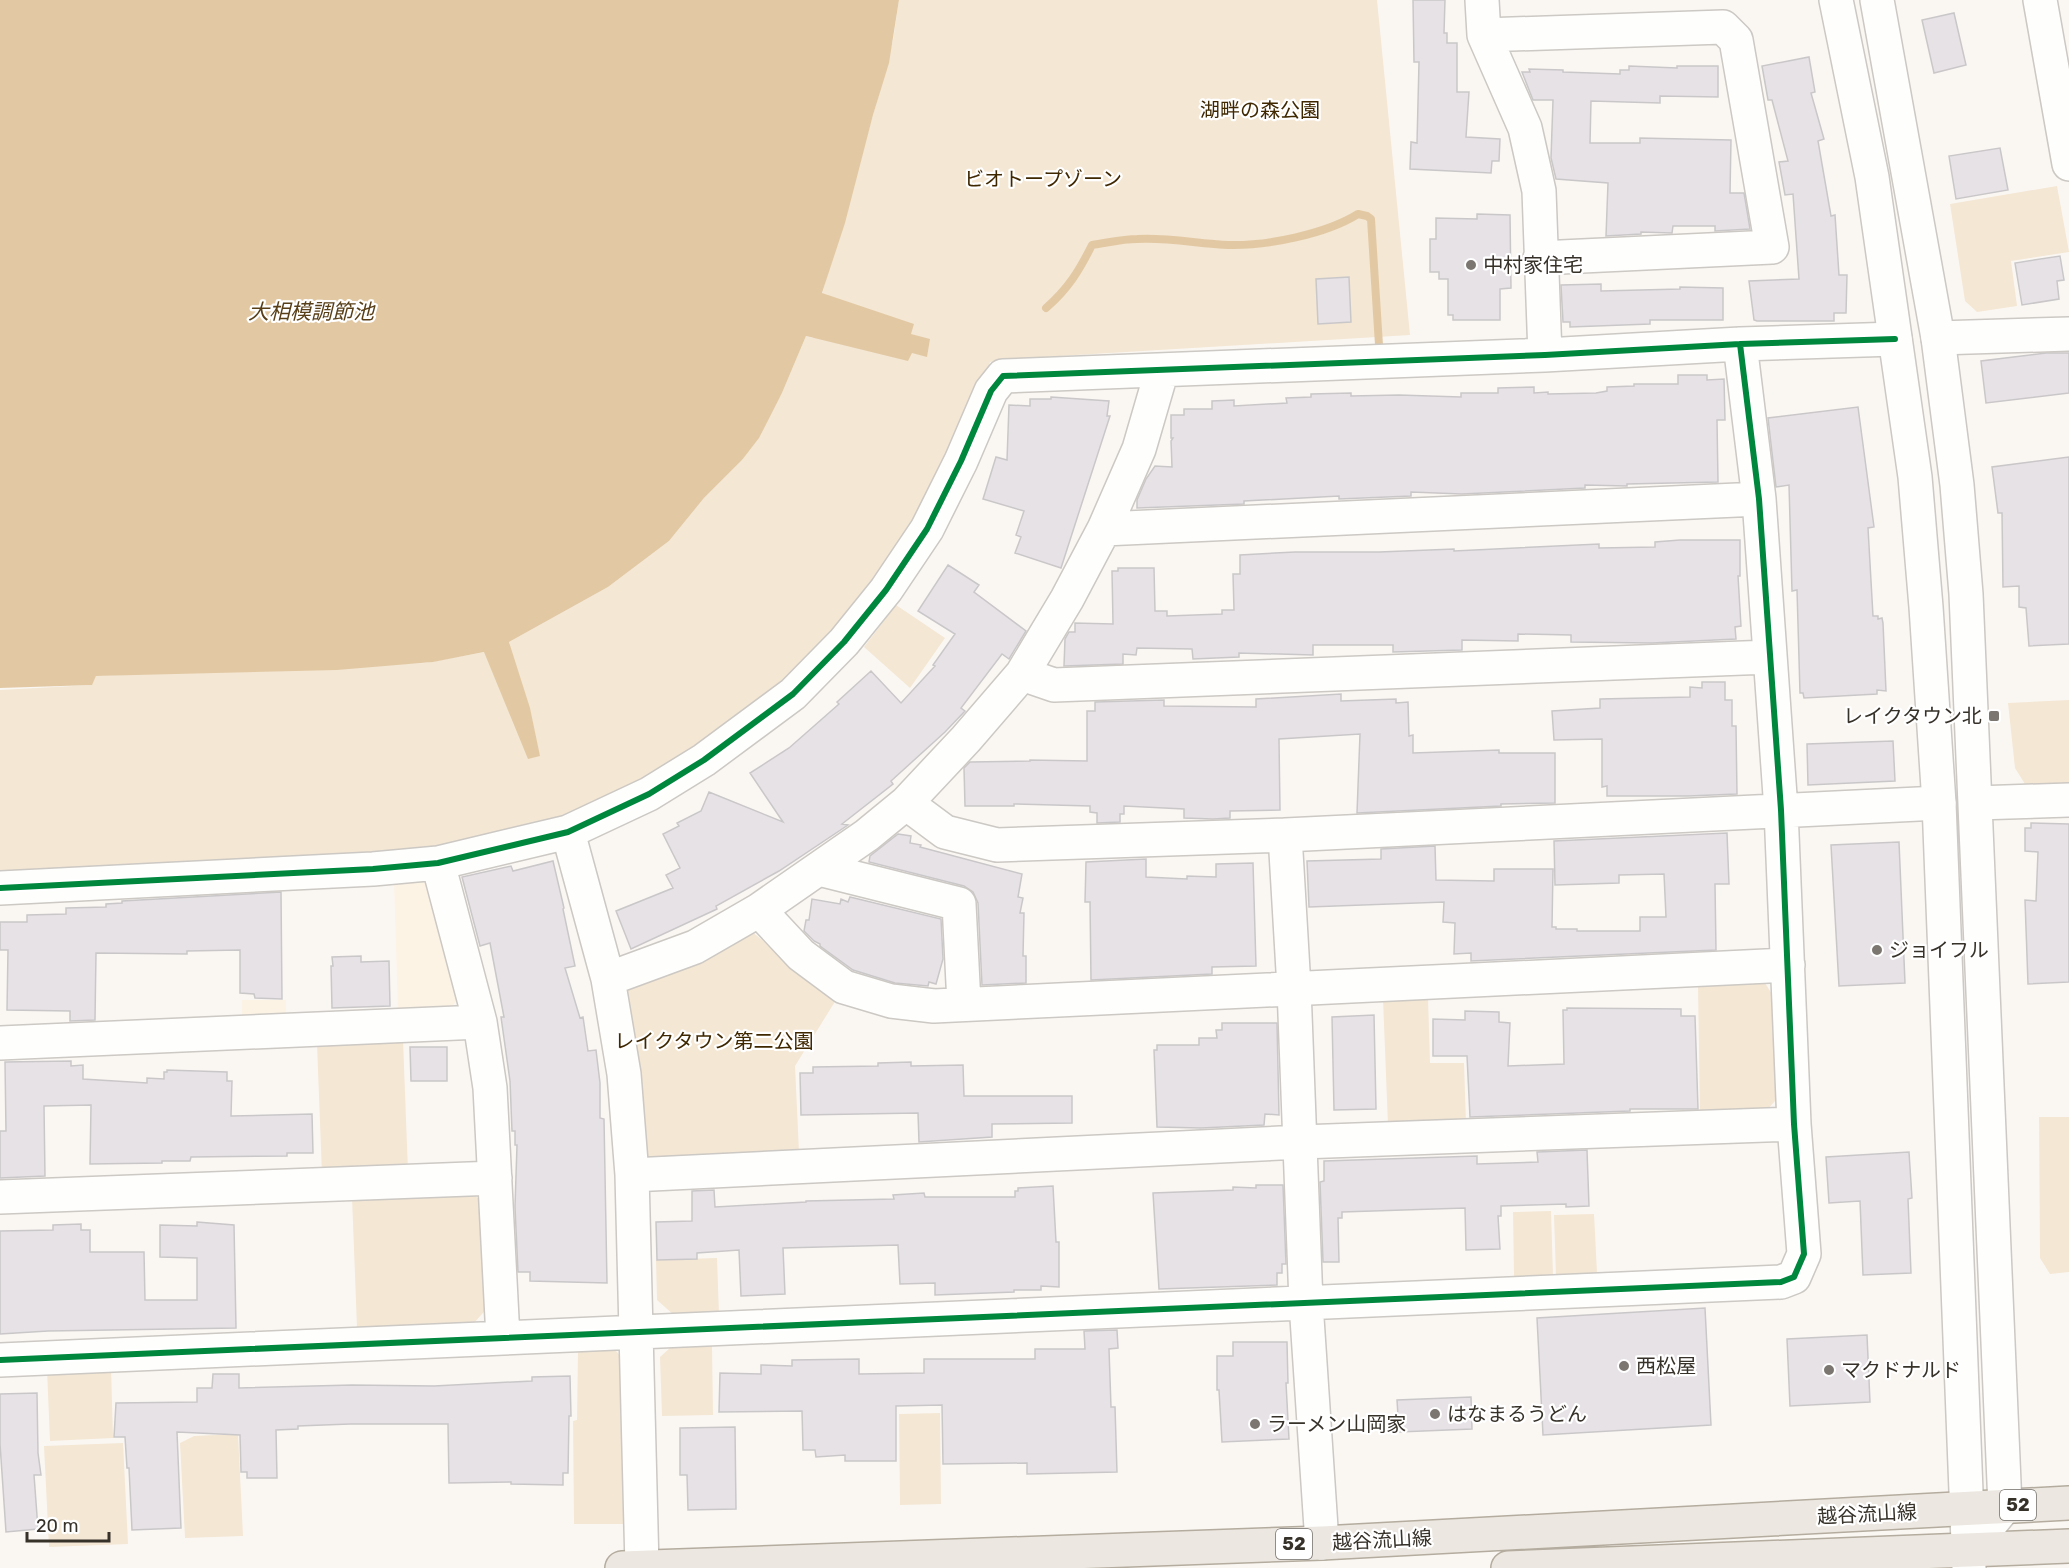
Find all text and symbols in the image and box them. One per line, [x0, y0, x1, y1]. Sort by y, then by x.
park label: 湖畔の森公園 [1200, 98, 1320, 122]
park label: ビオトープゾーン [964, 167, 1122, 191]
place label: 中村家住宅 [1483, 253, 1583, 277]
marker: 中村家住宅 [1464, 258, 1478, 272]
water label: 大相模調節池 [248, 299, 376, 324]
place label: レイクタウン北 [1843, 704, 1982, 728]
marker: レイクタウン北 [1987, 709, 2001, 723]
place label: ジョイフル [1889, 938, 1989, 962]
marker: ジョイフル [1870, 943, 1884, 957]
park label: レイクタウン第二公園 [615, 1029, 813, 1053]
place label: 西松屋 [1636, 1354, 1696, 1378]
place label: マクドナルド [1841, 1358, 1961, 1382]
marker: 西松屋 [1617, 1359, 1631, 1373]
marker: マクドナルド [1822, 1363, 1836, 1377]
place label: はなまるうどん [1447, 1402, 1587, 1426]
marker: はなまるうどん [1428, 1407, 1442, 1421]
place label: ラーメン山岡家 [1267, 1412, 1406, 1436]
marker: ラーメン山岡家 [1248, 1417, 1262, 1431]
road number: 52 [2000, 1490, 2036, 1520]
street label: 越谷流山線 [1816, 1499, 1918, 1529]
scale bar [27, 1505, 110, 1543]
text: 20 m [36, 1515, 78, 1537]
street label: 越谷流山線 [1331, 1525, 1433, 1555]
road number: 52 [1276, 1529, 1312, 1559]

